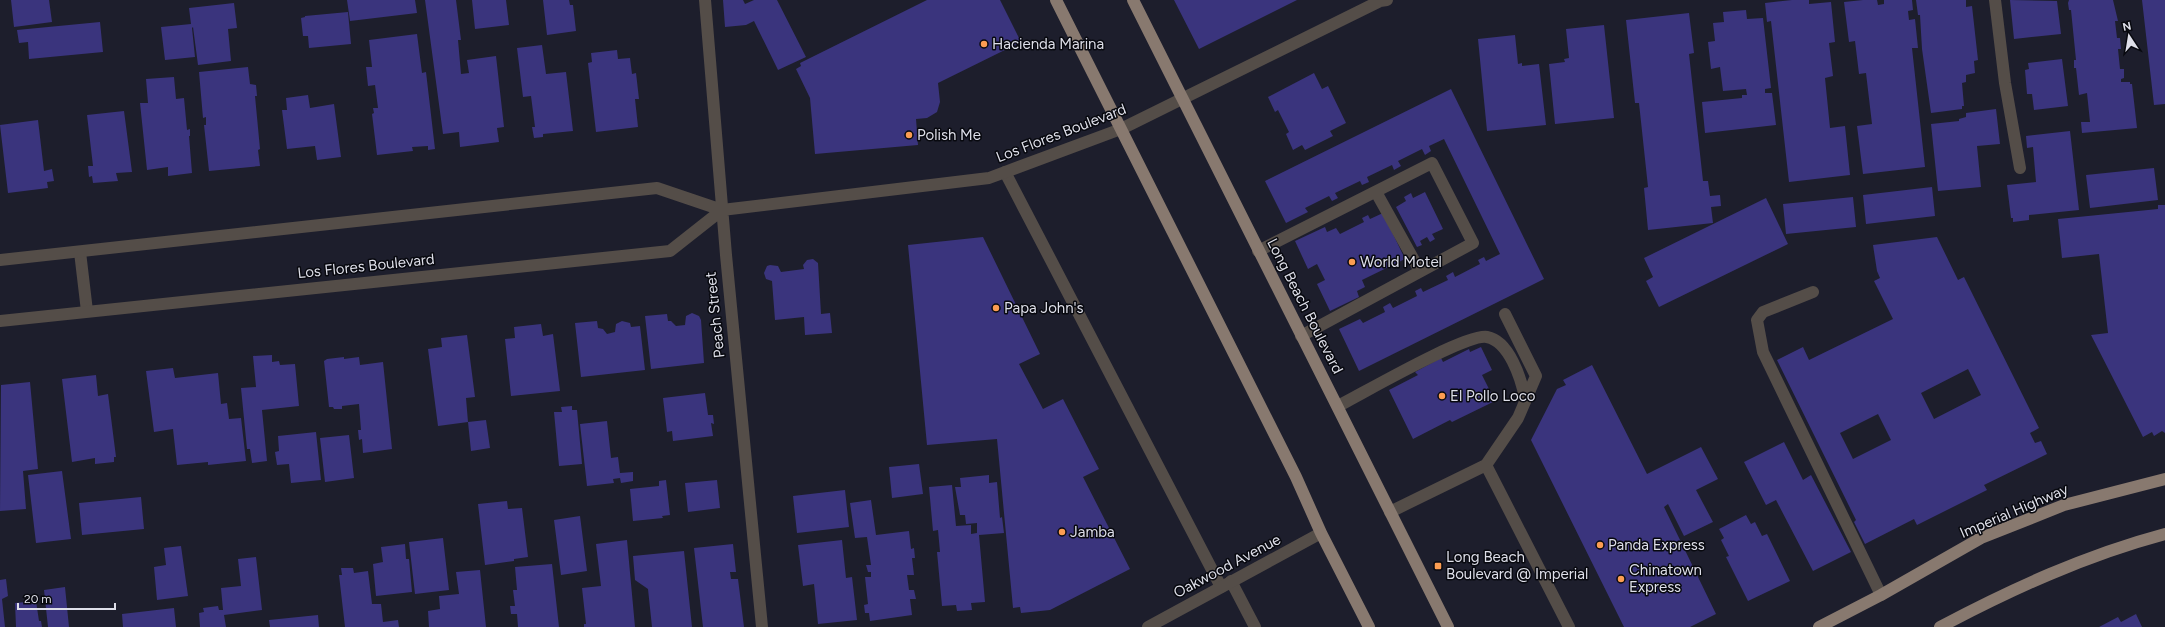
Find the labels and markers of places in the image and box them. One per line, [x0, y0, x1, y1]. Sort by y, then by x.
place label: Hacienda Marina [992, 35, 1104, 53]
marker: Hacienda Marina [979, 39, 989, 49]
place label: Polish Me [917, 126, 981, 144]
marker: Polish Me [904, 130, 914, 140]
place label: World Motel [1360, 253, 1442, 271]
marker: World Motel [1347, 257, 1357, 267]
place label: Papa John's [1004, 299, 1084, 317]
marker: Papa John's [991, 303, 1001, 313]
place label: El Pollo Loco [1450, 387, 1536, 405]
marker: El Pollo Loco [1437, 391, 1447, 401]
place label: Jamba [1070, 523, 1115, 541]
marker: Jamba [1057, 527, 1067, 537]
place label: Panda Express [1608, 536, 1705, 554]
marker: Panda Express [1595, 540, 1605, 550]
place label: Long Beach Boulevard @ Imperial [1446, 548, 1588, 583]
marker: Long Beach Boulevard @ Imperial [1433, 561, 1443, 571]
place label: Chinatown Express [1629, 561, 1702, 596]
marker: Chinatown Express [1616, 574, 1626, 584]

